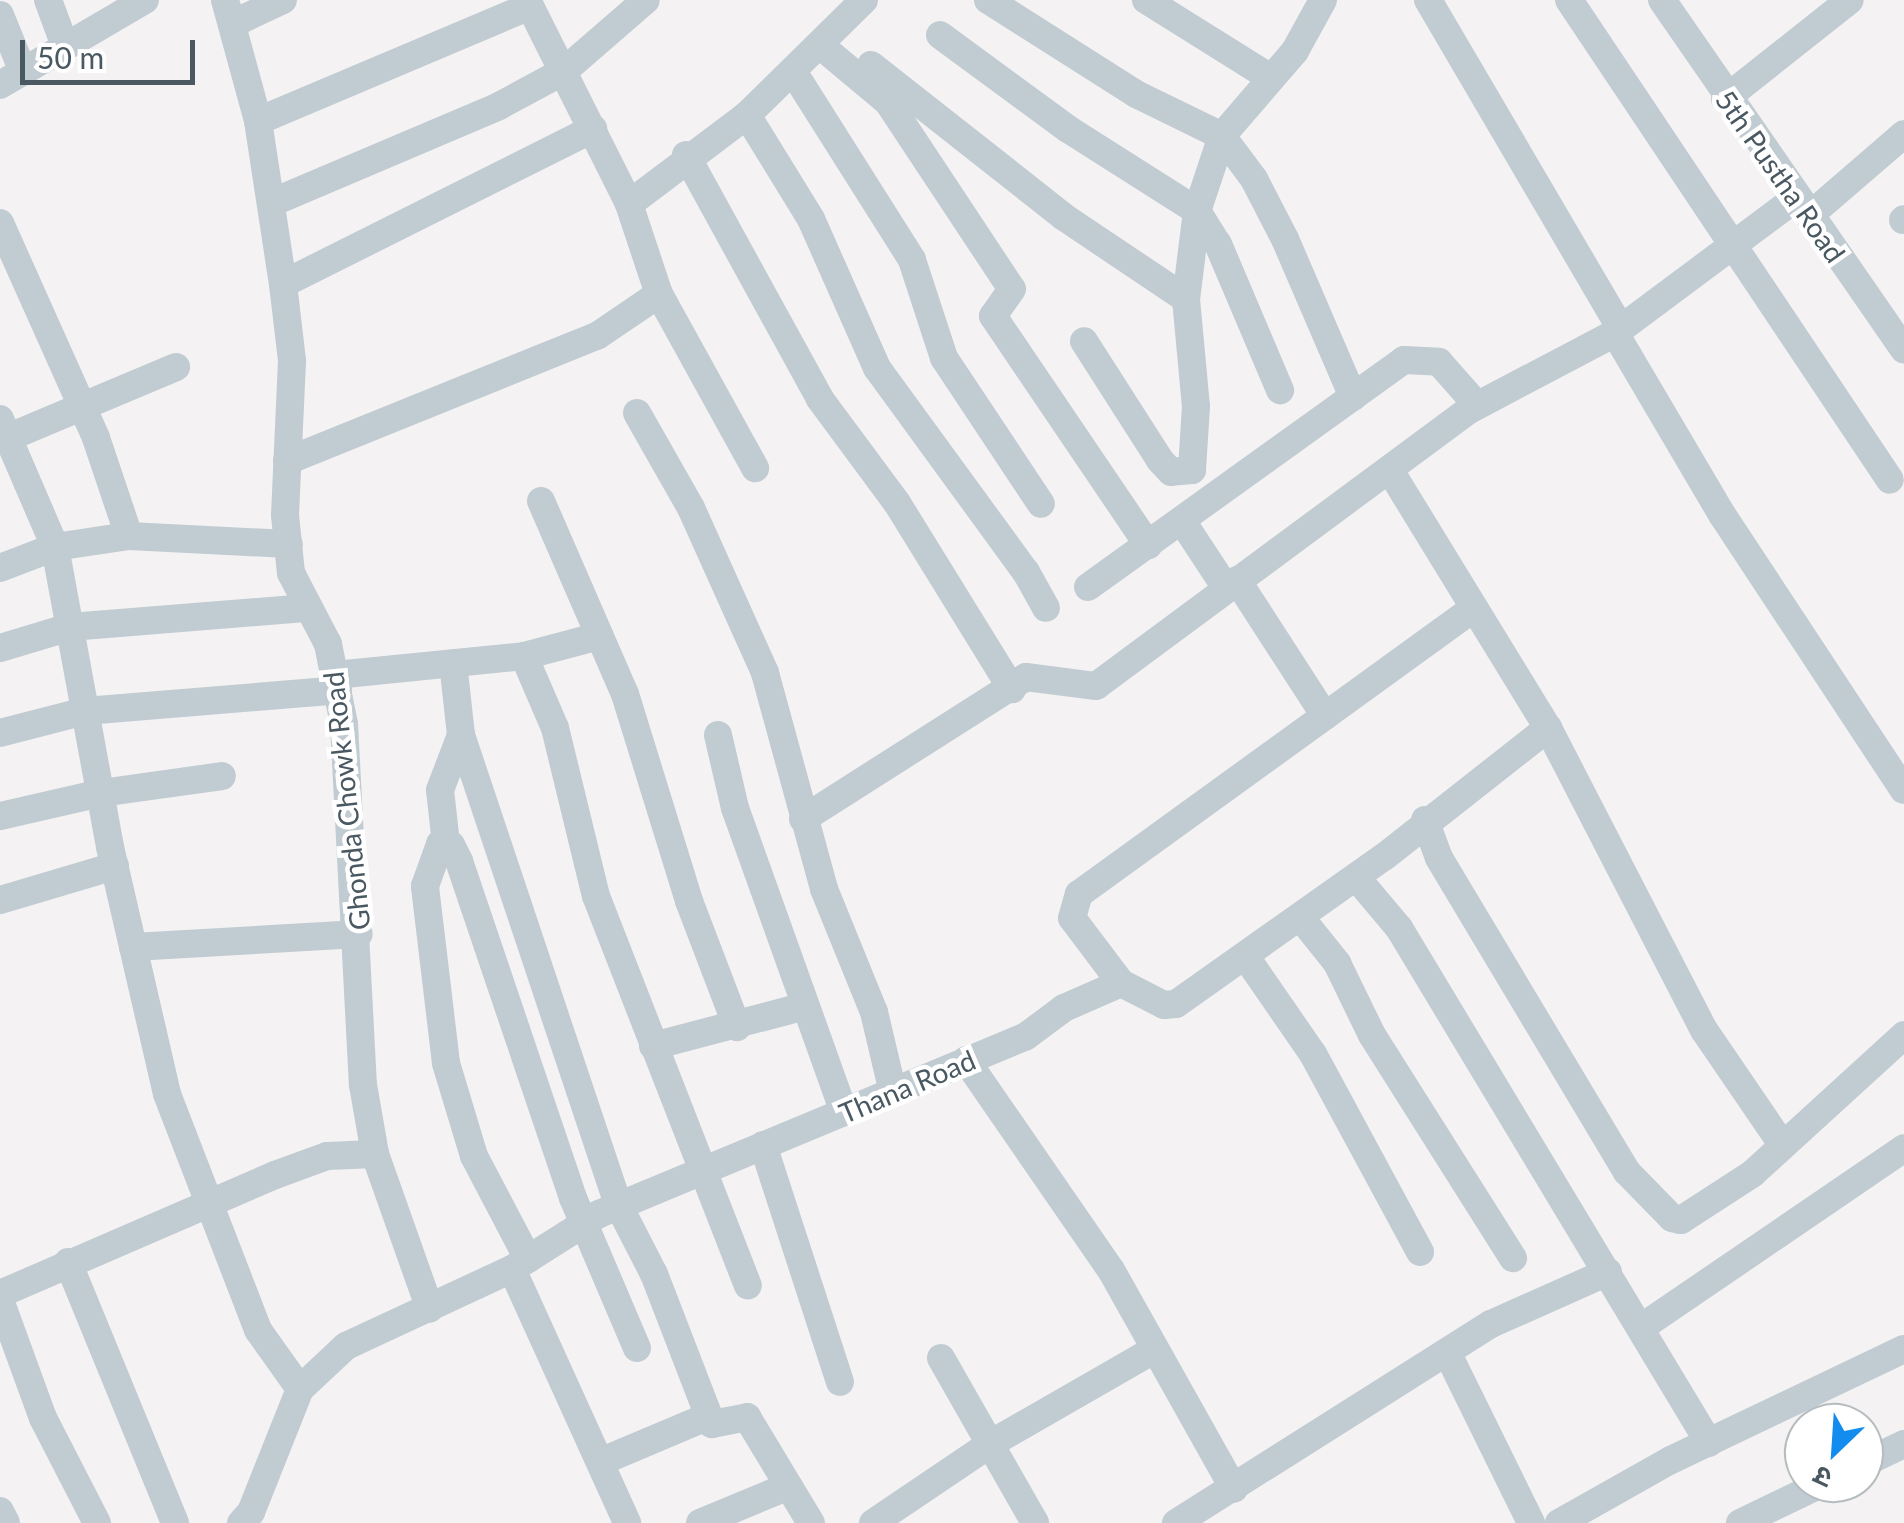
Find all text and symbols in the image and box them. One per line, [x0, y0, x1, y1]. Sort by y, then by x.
scale bar [25, 20, 200, 82]
text: 50 m [37, 39, 104, 75]
street label: 5th Pustha Road [1709, 83, 1853, 269]
street label: Ghonda Chowk Road [316, 670, 376, 932]
street label: Thana Road [834, 1042, 980, 1130]
north arrow [1784, 1403, 1884, 1503]
text: उ [1808, 1460, 1837, 1497]

